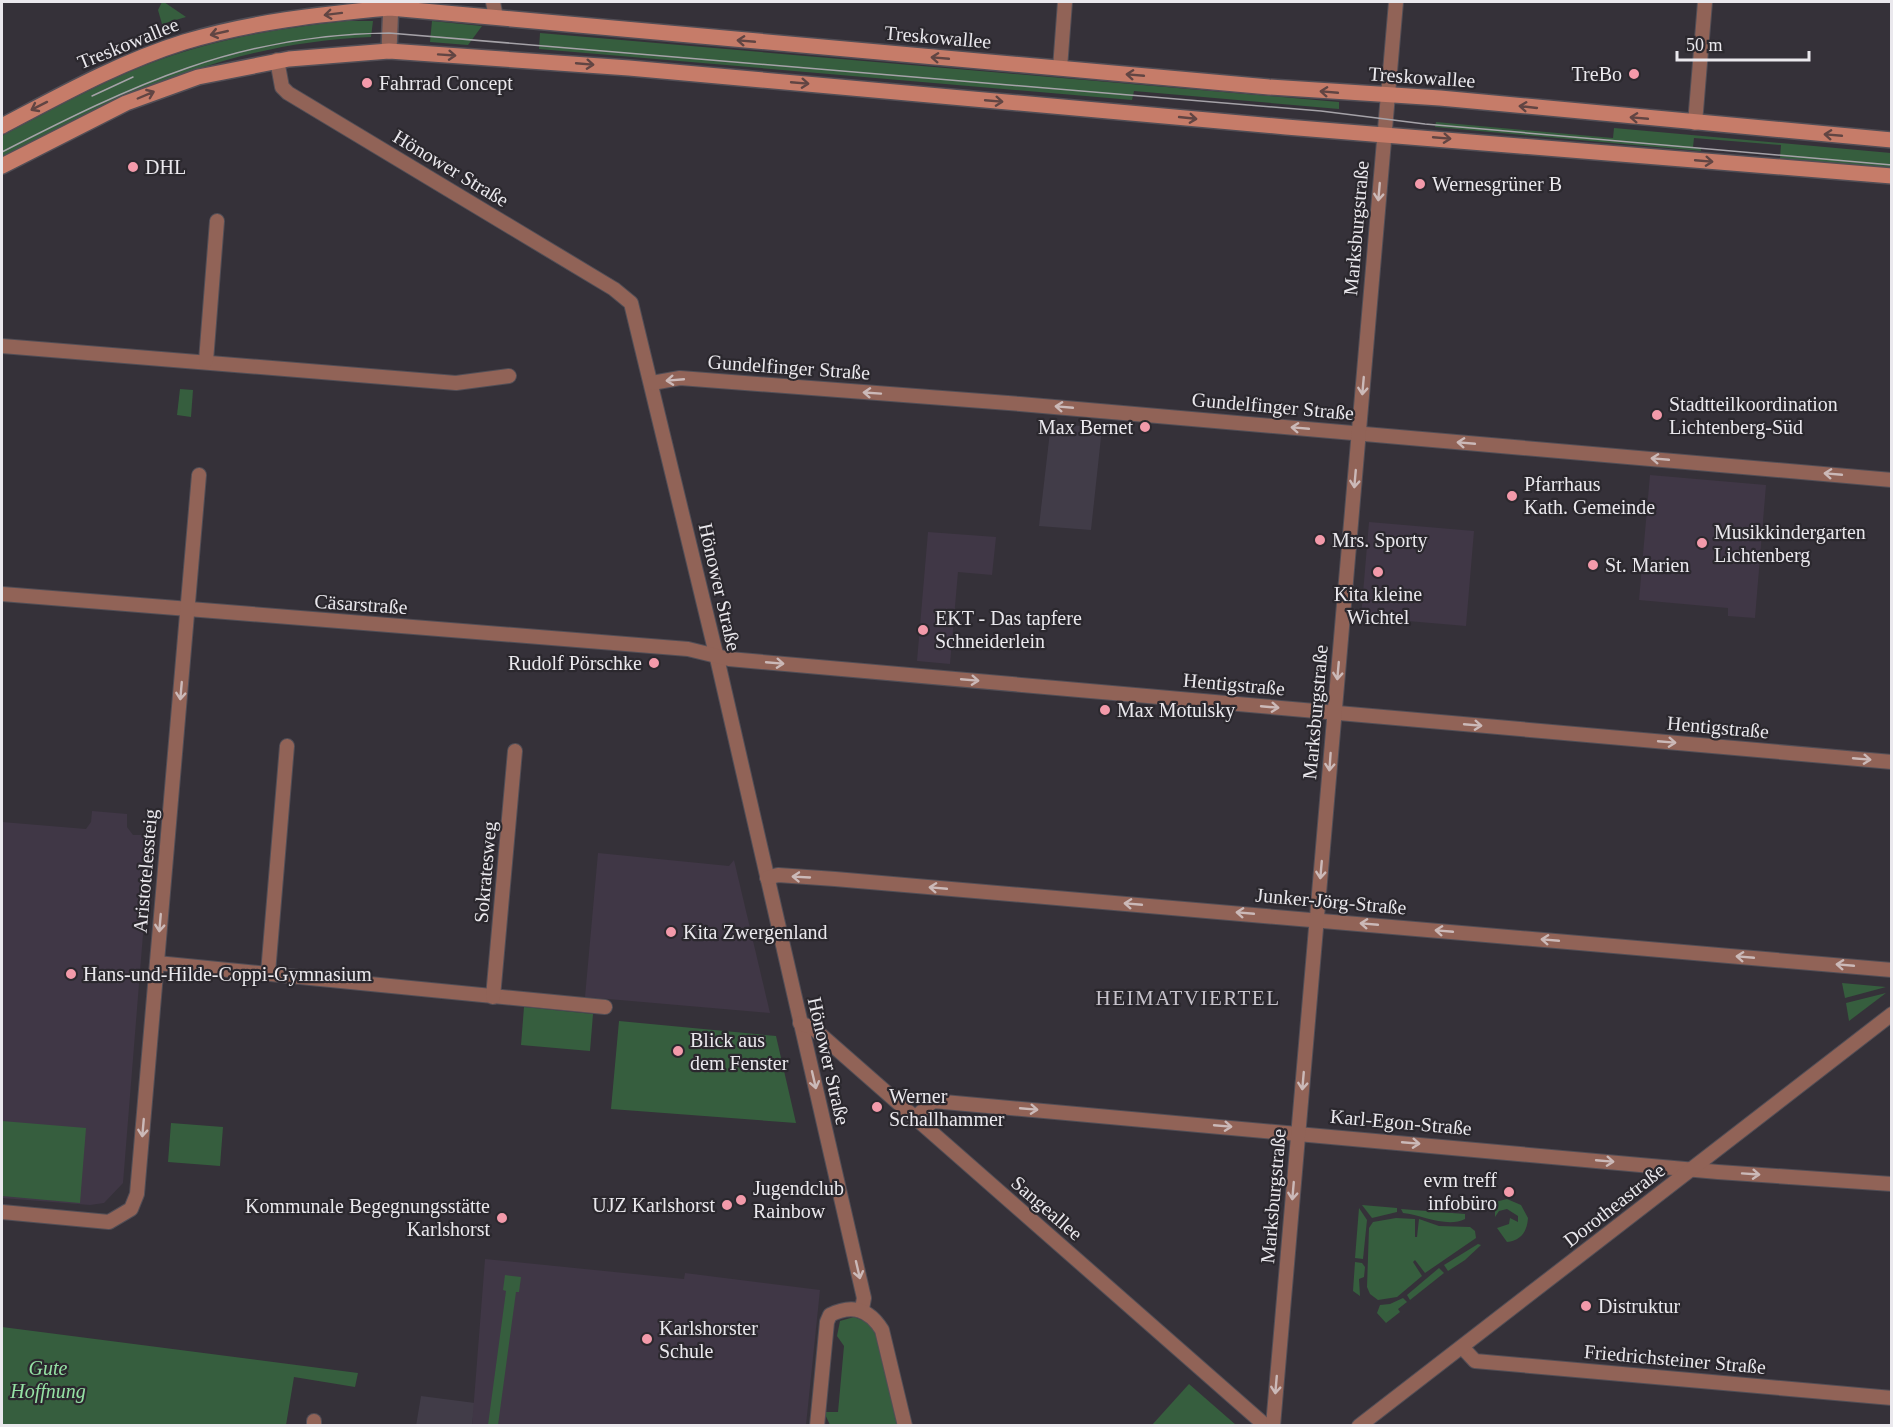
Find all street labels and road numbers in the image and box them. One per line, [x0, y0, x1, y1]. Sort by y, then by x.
street label: Treskowallee [74, 13, 182, 73]
street label: Treskowallee [884, 21, 992, 53]
street label: Treskowallee [1368, 62, 1476, 92]
street label: Hönower Straße [389, 125, 513, 211]
street label: Marksburgstraße [1339, 160, 1374, 296]
street label: Gundelfinger Straße [707, 350, 871, 385]
street label: Gundelfinger Straße [1191, 388, 1355, 425]
street label: Hönower Straße [695, 521, 745, 653]
street label: Cäsarstraße [314, 590, 408, 618]
street label: Marksburgstraße [1298, 644, 1333, 780]
street label: Hentigstraße [1182, 669, 1286, 700]
street label: Hentigstraße [1666, 712, 1770, 743]
street label: Aristotelessteig [129, 808, 162, 934]
street label: Sokratesweg [470, 820, 501, 924]
street label: Junker-Jörg-Straße [1255, 883, 1407, 920]
street label: Hönower Straße [804, 995, 854, 1127]
street label: Karl-Egon-Straße [1329, 1105, 1473, 1140]
street label: Marksburgstraße [1256, 1128, 1291, 1264]
street label: Dorotheastraße [1559, 1159, 1669, 1251]
street label: Sangeallee [1006, 1171, 1087, 1246]
street label: Friedrichsteiner Straße [1583, 1340, 1767, 1378]

